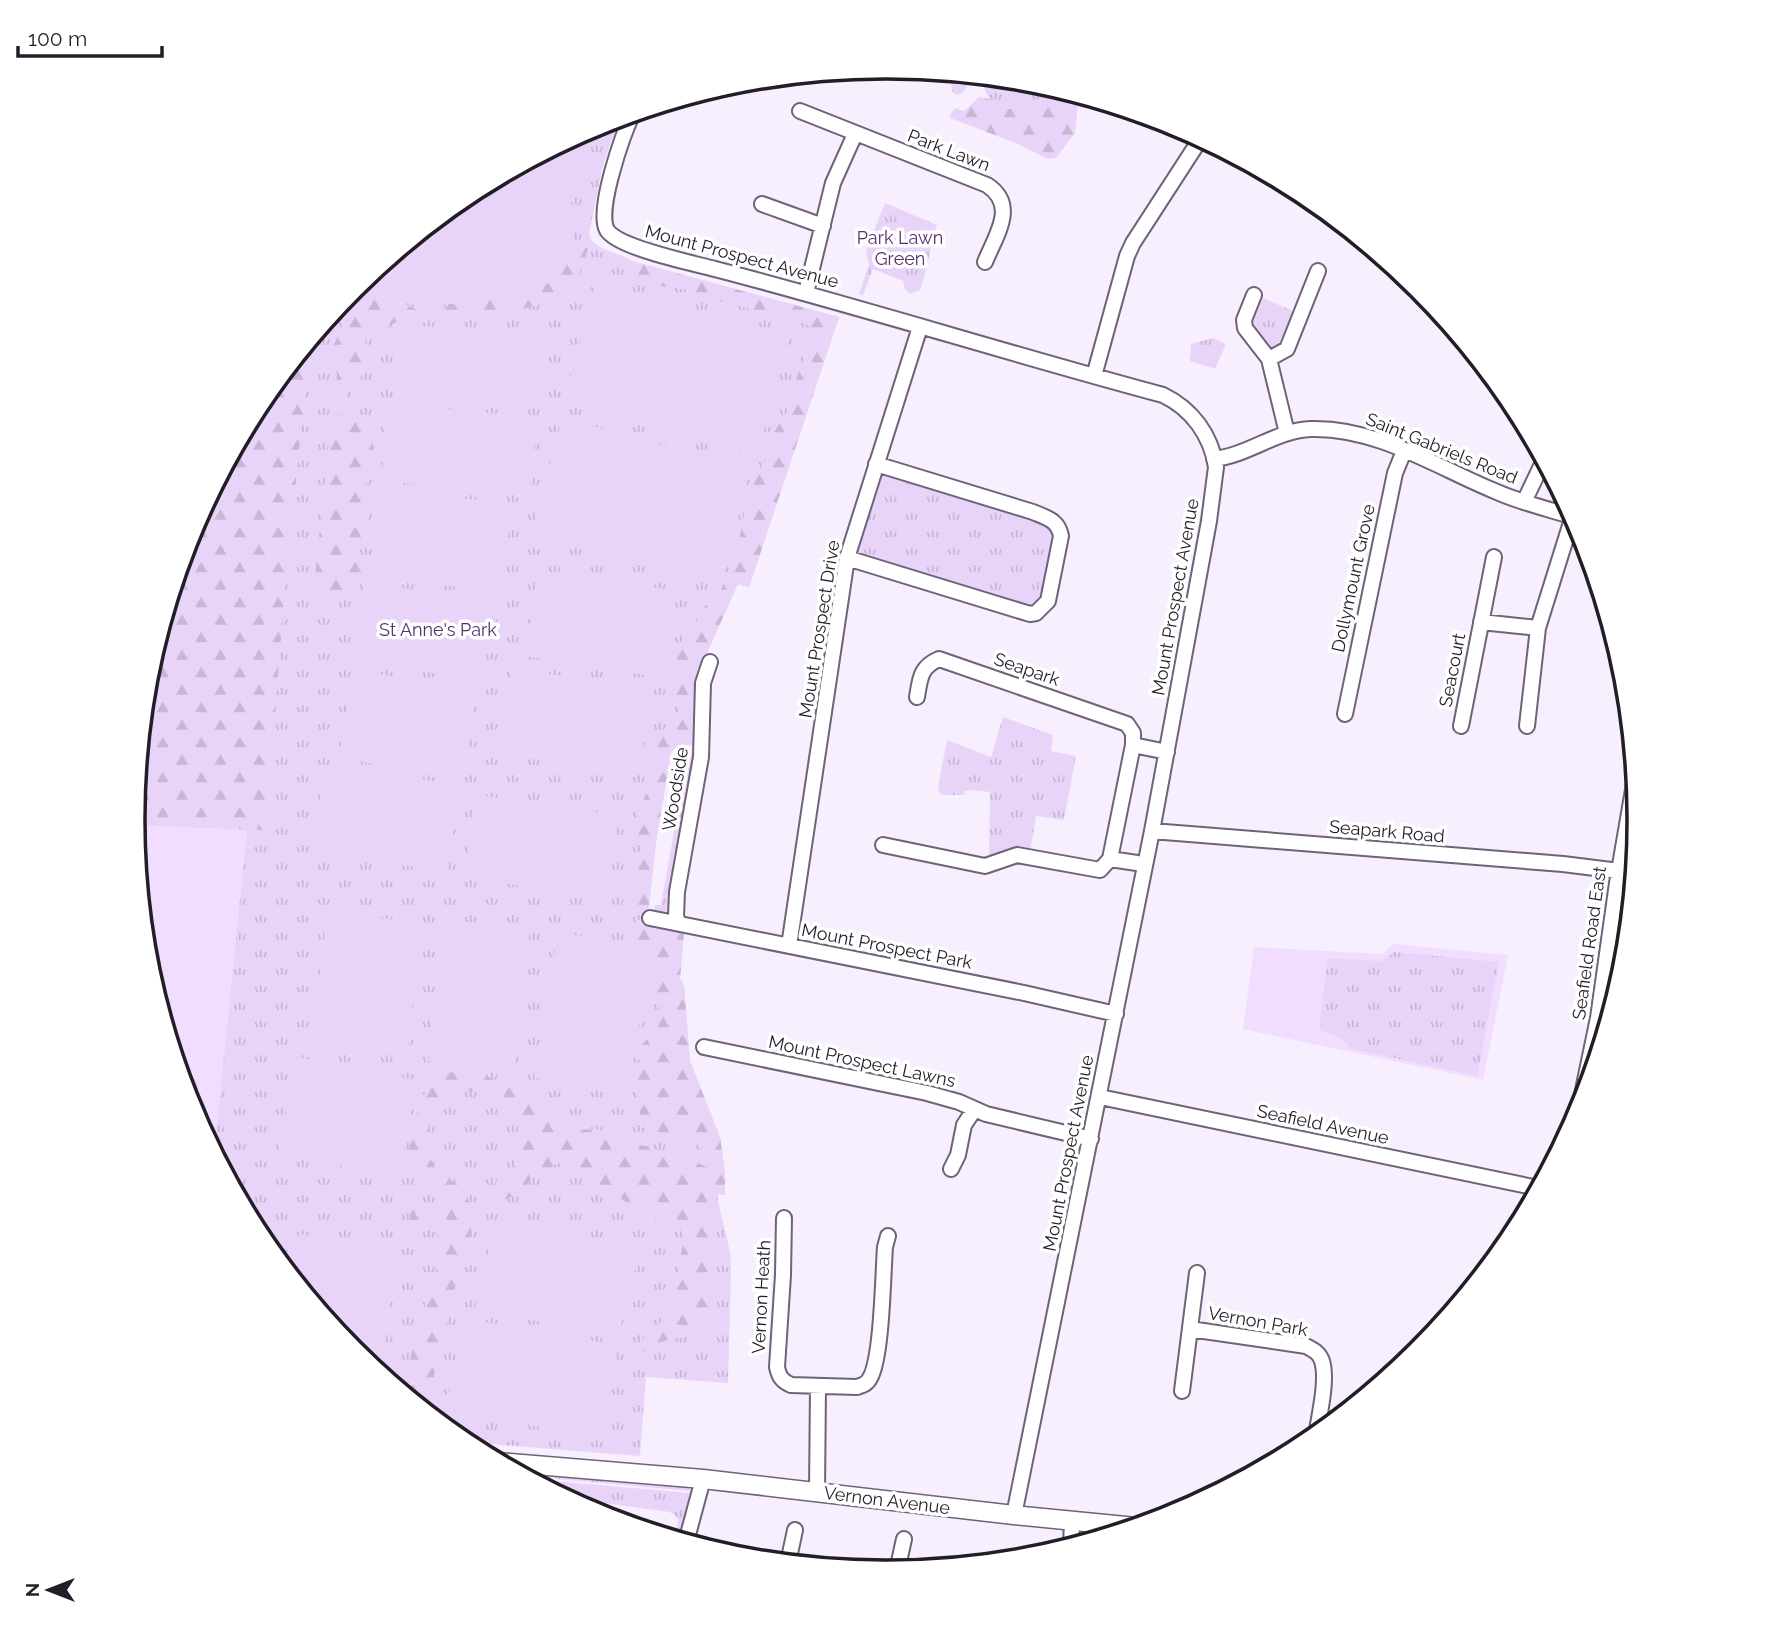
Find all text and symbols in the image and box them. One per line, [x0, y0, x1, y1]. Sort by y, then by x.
scale bar [18, 14, 161, 58]
text: 100 m [28, 26, 87, 51]
street label: Park Lawn [905, 125, 993, 175]
street label: Mount Prospect Avenue [643, 220, 841, 292]
park label: Park Lawn Green [857, 227, 943, 269]
street label: Saint Gabriels Road [1363, 408, 1521, 488]
street label: Mount Prospect Avenue [1147, 497, 1203, 697]
street label: Dollymount Grove [1327, 502, 1379, 654]
street label: Mount Prospect Drive [795, 538, 844, 719]
park label: St Anne's Park [379, 619, 497, 640]
street label: Seacourt [1435, 631, 1469, 709]
street label: Seapark [991, 648, 1063, 690]
street label: Woodside [658, 745, 692, 832]
street label: Seapark Road [1328, 815, 1446, 847]
street label: Seafield Road East [1568, 865, 1610, 1021]
street label: Mount Prospect Park [800, 919, 975, 973]
street label: Mount Prospect Lawns [767, 1031, 958, 1091]
street label: Mount Prospect Avenue [1039, 1053, 1097, 1253]
street label: Seafield Avenue [1255, 1100, 1391, 1148]
street label: Vernon Heath [748, 1239, 774, 1355]
street label: Vernon Park [1206, 1302, 1310, 1340]
street label: Vernon Avenue [823, 1482, 952, 1518]
north arrow [14, 1555, 84, 1625]
text: N [21, 1583, 43, 1597]

